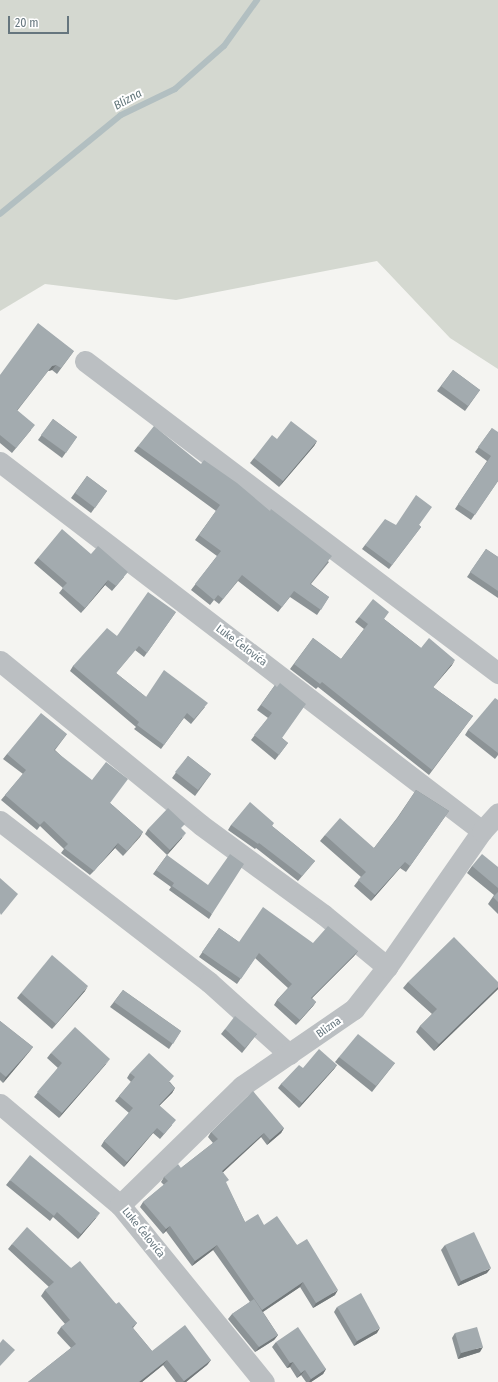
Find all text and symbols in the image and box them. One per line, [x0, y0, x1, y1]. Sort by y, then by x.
scale bar [10, 8, 71, 34]
text: 20 m [15, 16, 39, 30]
water label: Blizna [111, 86, 145, 114]
street label: Luke Ćelovića [213, 623, 269, 669]
street label: Blizna [314, 1015, 344, 1041]
street label: Luke Ćelovića [119, 1205, 167, 1261]

